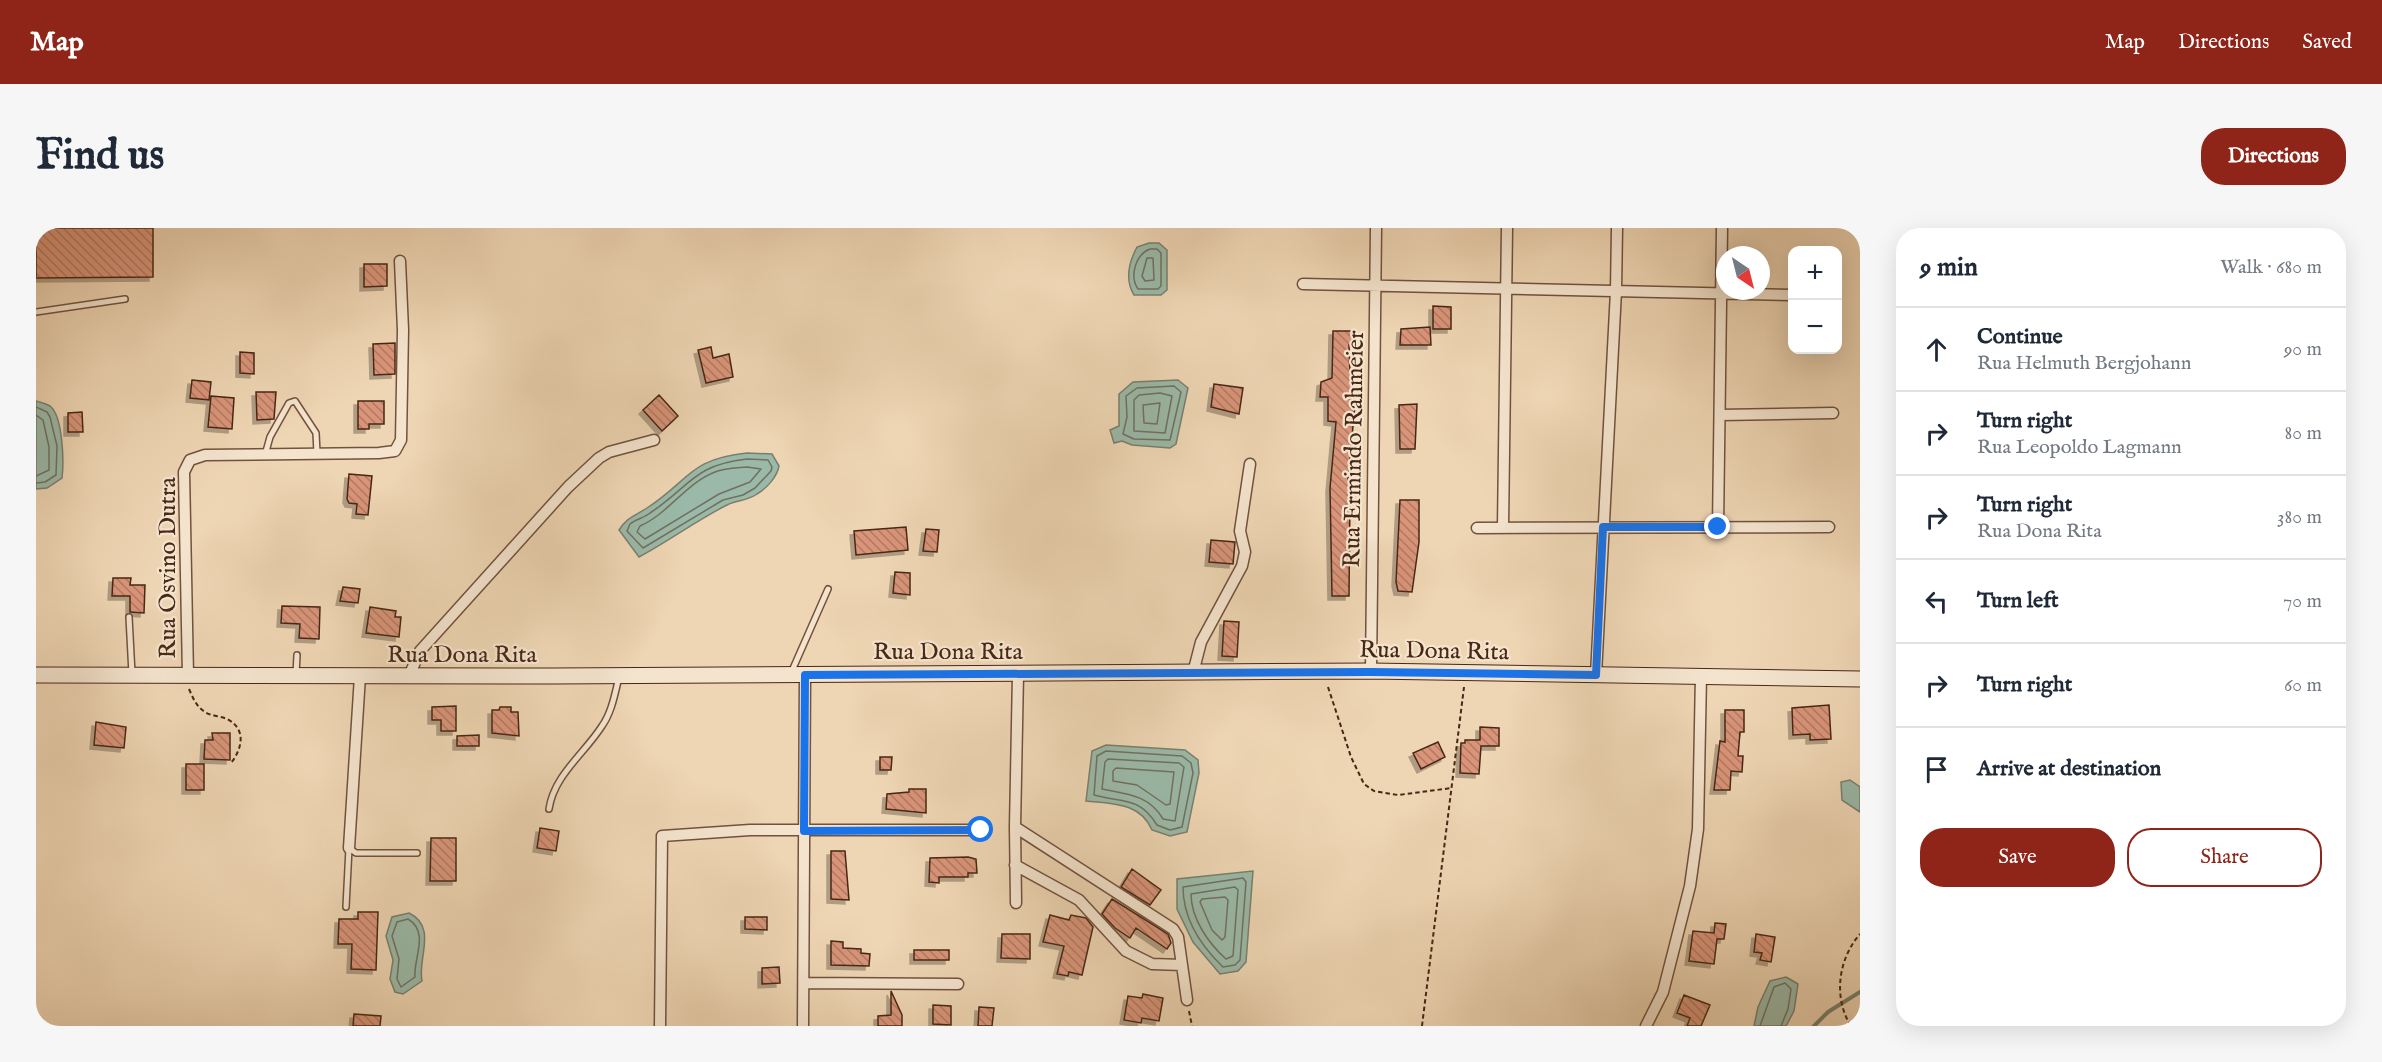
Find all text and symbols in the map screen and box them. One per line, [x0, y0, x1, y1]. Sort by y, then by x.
text: Map [30, 25, 84, 60]
text: Map [2105, 29, 2145, 56]
text: Directions [2178, 29, 2269, 56]
text: Saved [2302, 29, 2352, 56]
button: Directions [2201, 128, 2346, 185]
text: Find us [36, 130, 164, 183]
north arrow [1716, 246, 1770, 300]
map controls [1788, 246, 1842, 354]
button: + [1788, 246, 1842, 300]
text: 9 min [1920, 251, 1978, 284]
text: Walk · 680 m [2220, 255, 2322, 280]
button: − [1788, 300, 1842, 354]
text: Continue [1977, 323, 2063, 351]
street label: Rua Ermindo Rahmeier [1337, 330, 1372, 568]
icon: ahead [1920, 333, 1953, 366]
text: 90 m [2284, 337, 2322, 362]
text: Rua Helmuth Bergjohann [1977, 351, 2191, 376]
text: Turn right [1977, 407, 2072, 435]
icon: right [1920, 417, 1953, 450]
text: 80 m [2285, 421, 2322, 446]
text: Rua Leopoldo Lagmann [1977, 435, 2182, 460]
street label: Rua Osvino Dutra [153, 477, 184, 659]
text: Turn right [1977, 491, 2072, 519]
icon: right [1920, 501, 1953, 534]
text: 380 m [2277, 505, 2322, 530]
route end [1704, 513, 1730, 539]
text: Rua Dona Rita [1977, 519, 2102, 544]
icon: left [1920, 585, 1953, 618]
text: Turn left [1977, 587, 2059, 615]
text: 70 m [2283, 589, 2322, 614]
street label: Rua Dona Rita [1359, 635, 1510, 668]
street label: Rua Dona Rita [873, 637, 1024, 668]
street label: Rua Dona Rita [387, 640, 538, 671]
icon: right [1920, 669, 1953, 702]
text: Turn right [1977, 671, 2072, 699]
text: 60 m [2284, 673, 2322, 698]
icon: arrive [1920, 753, 1953, 786]
text: Arrive at destination [1977, 755, 2161, 783]
route start [967, 816, 993, 842]
button: Save [1920, 828, 2115, 887]
button: Share [2127, 828, 2322, 887]

